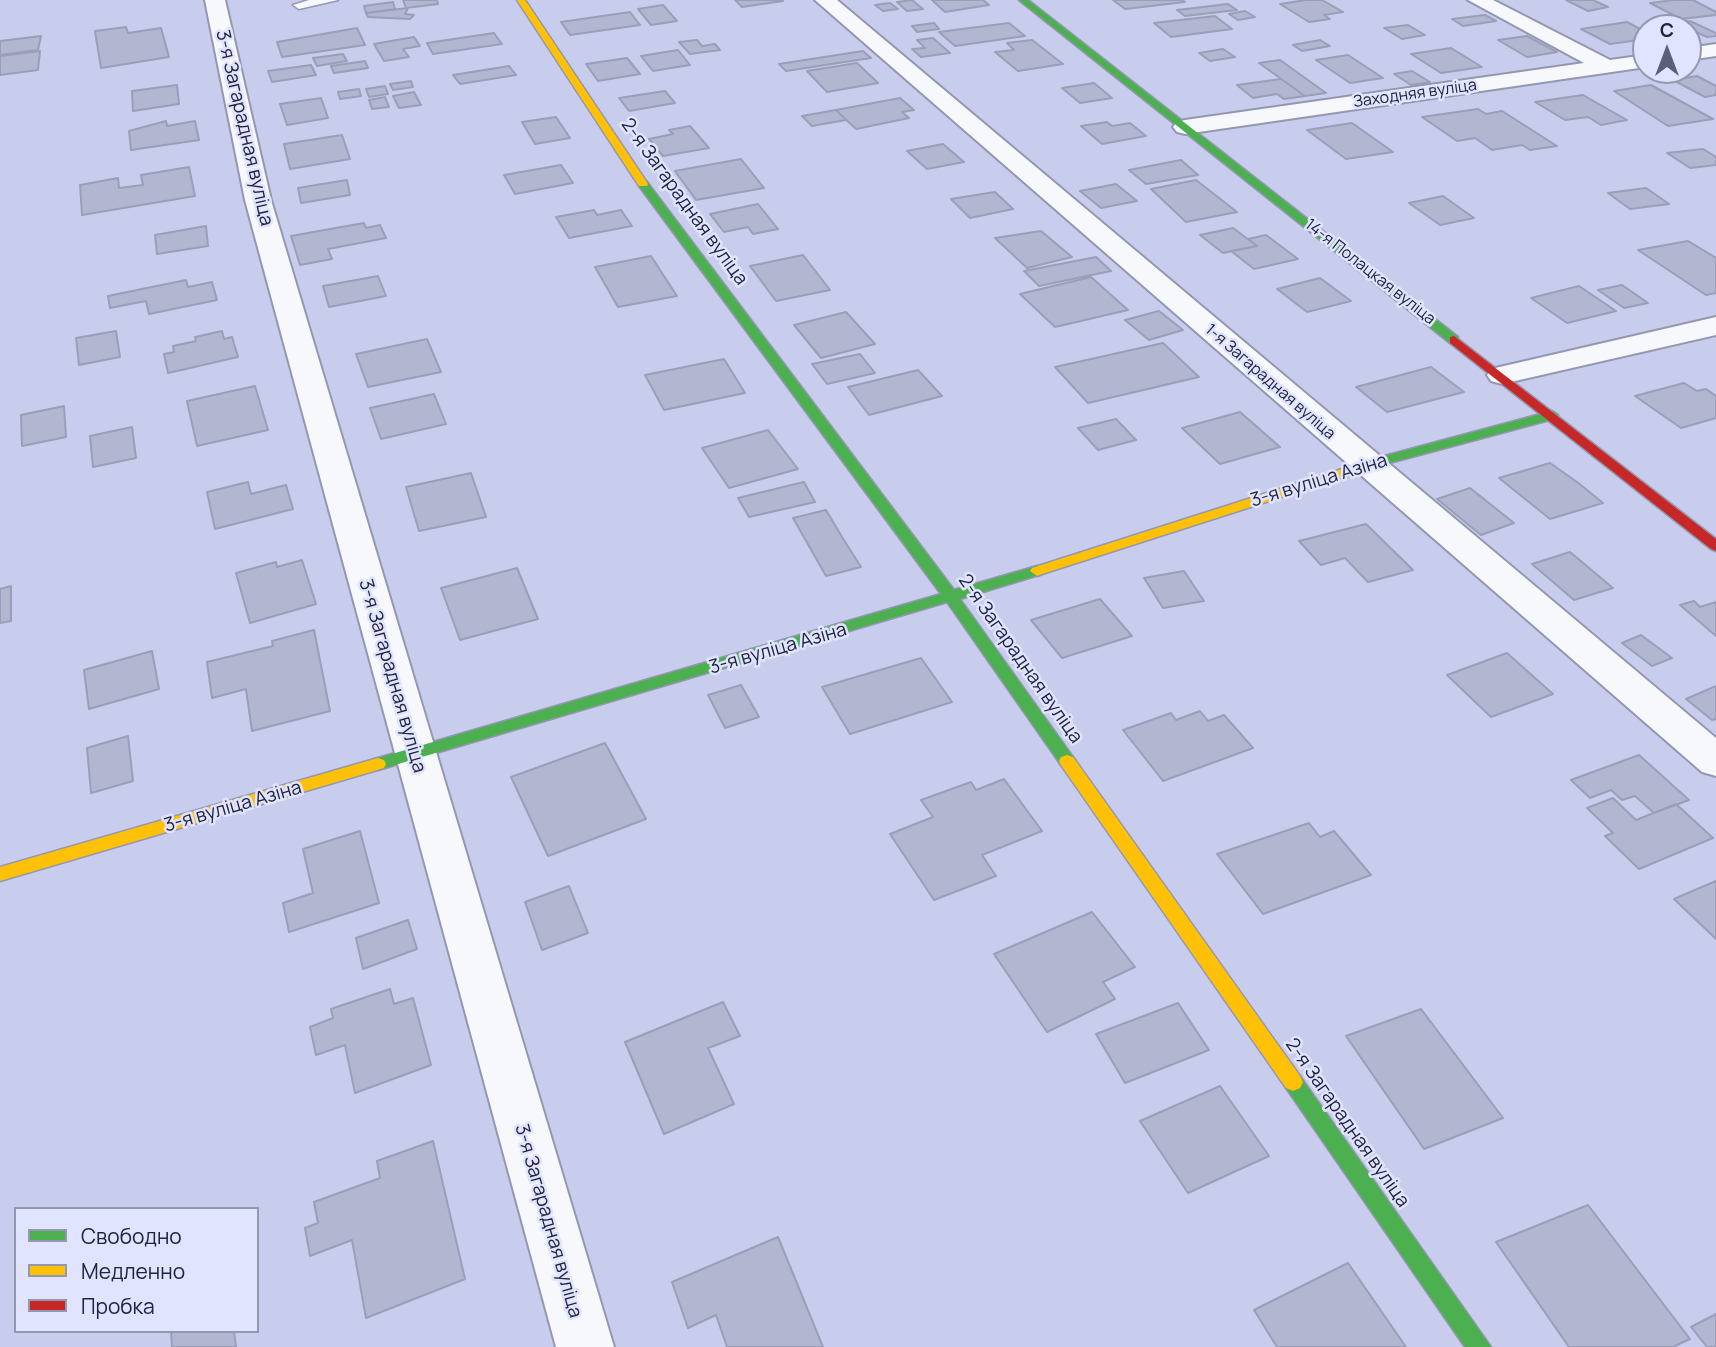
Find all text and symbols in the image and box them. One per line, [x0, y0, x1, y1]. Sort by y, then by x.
north arrow [1632, 14, 1702, 84]
text: С [1660, 17, 1674, 43]
street label: 3-я Загарадная вуліца [210, 28, 278, 228]
street label: Заходняя вуліца [1352, 76, 1478, 112]
street label: 2-я Загарадная вуліца [616, 114, 752, 290]
street label: 14-я Полацкая вуліца [1301, 215, 1439, 329]
street label: 1-я Загарадная вуліца [1201, 320, 1339, 444]
street label: 3-я вуліца Азіна [1248, 449, 1390, 513]
street label: 2-я Загарадная вуліца [953, 570, 1087, 748]
street label: 3-я Загарадная вуліца [353, 577, 431, 775]
street label: 3-я вуліца Азіна [707, 618, 849, 680]
street label: 3-я вуліца Азіна [162, 776, 304, 838]
street label: 2-я Загарадная вуліца [1280, 1034, 1414, 1212]
street label: 3-я Загарадная вуліца [509, 1122, 587, 1320]
legend [14, 1207, 259, 1333]
text: Свободно [81, 1222, 182, 1250]
text: Медленно [81, 1257, 185, 1285]
text: Пробка [81, 1292, 155, 1320]

